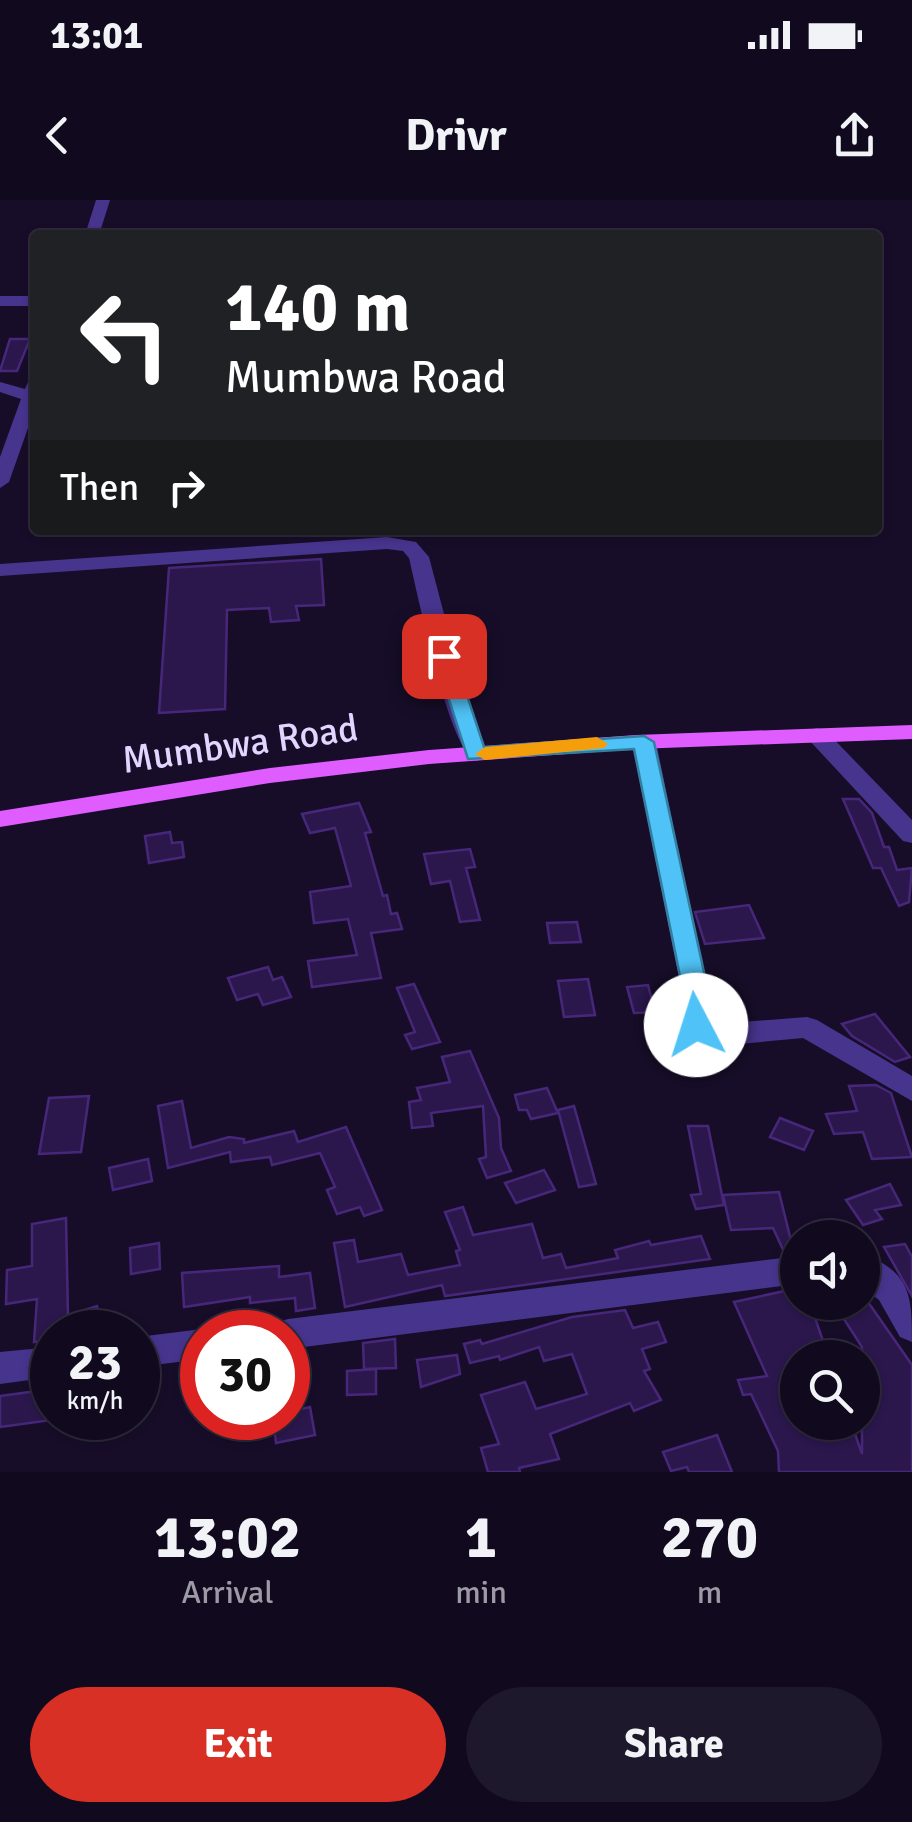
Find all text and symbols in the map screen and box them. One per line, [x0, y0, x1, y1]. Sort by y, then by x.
text: 13:01 [50, 12, 143, 59]
icon: back [30, 108, 85, 163]
text: Drivr [405, 108, 507, 163]
icon: share [827, 108, 882, 163]
text: 140 m [225, 264, 410, 350]
icon: left [60, 270, 190, 400]
text: Mumbwa Road [225, 350, 507, 405]
icon: right [159, 460, 214, 515]
text: Then [60, 464, 139, 511]
pin [402, 614, 487, 699]
icon: arrive [417, 629, 472, 684]
street label: Mumbwa Road [119, 704, 361, 784]
position arrow [644, 973, 748, 1077]
map controls [780, 1220, 880, 1440]
button: sound [780, 1220, 880, 1320]
speed limit sign: 30 [180, 1310, 310, 1440]
text: 23 [68, 1332, 122, 1394]
button: search [780, 1340, 880, 1440]
text: km/h [67, 1385, 123, 1416]
text: 13:02 [154, 1501, 301, 1575]
text: 1 [465, 1501, 497, 1575]
text: 270 [661, 1501, 758, 1575]
text: Arrival [182, 1573, 274, 1612]
text: min [455, 1573, 507, 1612]
text: m [697, 1573, 722, 1612]
button: Exit [30, 1687, 446, 1802]
button: Share [466, 1687, 882, 1802]

